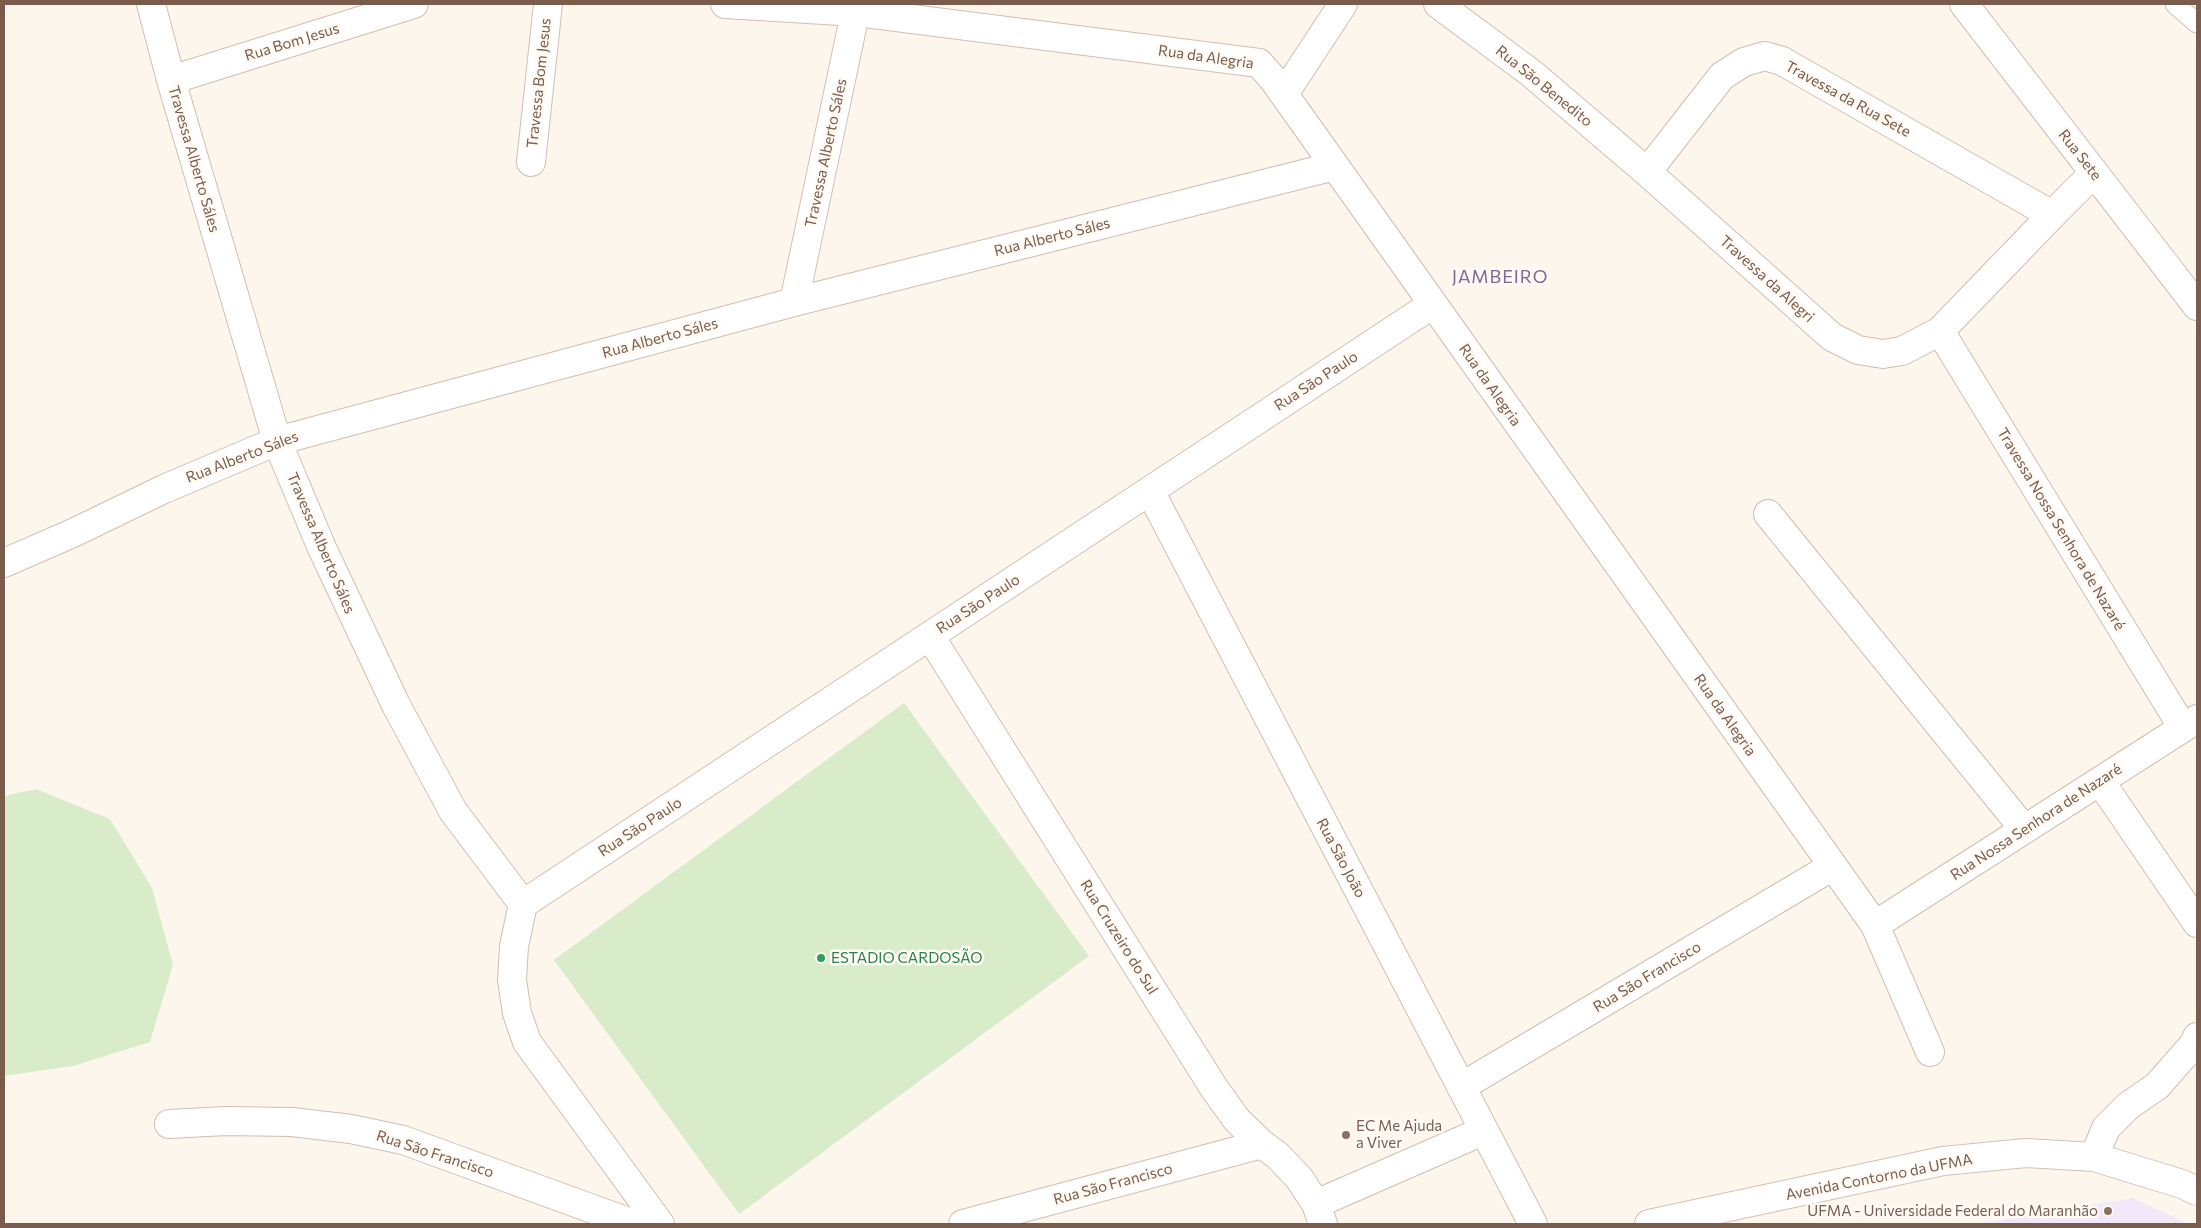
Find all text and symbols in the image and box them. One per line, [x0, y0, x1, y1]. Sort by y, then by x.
street label: Travessa Bom Jesus [523, 17, 555, 149]
street label: Rua Bom Jesus [243, 19, 341, 65]
street label: Rua da Alegria [1157, 41, 1255, 73]
street label: Rua São Benedito [1492, 42, 1596, 130]
street label: Travessa da Rua Sete [1782, 57, 1914, 141]
street label: Travessa Alberto Sáles [801, 77, 851, 229]
street label: Travessa Alberto Sáles [164, 84, 224, 234]
street label: Rua Sete [2055, 126, 2105, 184]
street label: Rua Alberto Sáles [992, 214, 1112, 260]
street label: Travessa da Alegri [1716, 232, 1818, 326]
district label: JAMBEIRO [1451, 266, 1549, 288]
street label: Rua Alberto Sáles [600, 314, 720, 362]
street label: Rua da Alegria [1455, 340, 1525, 430]
street label: Rua São Paulo [1271, 347, 1361, 415]
street label: Travessa Nossa Senhora de Nazaré [1993, 425, 2129, 633]
street label: Rua Alberto Sáles [183, 427, 301, 487]
street label: Travessa Alberto Sáles [283, 470, 359, 616]
street label: Rua São Paulo [933, 570, 1023, 638]
street label: Rua da Alegria [1690, 670, 1760, 760]
street label: Rua Nossa Senhora de Nazaré [1947, 760, 2125, 884]
street label: Rua São Paulo [595, 793, 685, 861]
street label: Rua São João [1313, 815, 1369, 901]
street label: Rua Cruzeiro do Sul [1076, 876, 1162, 998]
street label: Rua São Francisco [1590, 938, 1704, 1016]
place label: ESTADIO CARDOSÃO [831, 949, 982, 967]
marker: ESTADIO CARDOSÃO [815, 952, 827, 964]
place label: EC Me Ajuda a Viver [1356, 1117, 1442, 1152]
street label: Rua São Francisco [374, 1126, 496, 1182]
marker: EC Me Ajuda a Viver [1340, 1129, 1352, 1141]
street label: Avenida Contorno da UFMA [1784, 1150, 1974, 1204]
street label: Rua São Francisco [1051, 1159, 1175, 1209]
place label: UFMA - Universidade Federal do Maranhão [1807, 1202, 2098, 1220]
marker: UFMA - Universidade Federal do Maranhão [2102, 1205, 2114, 1217]

